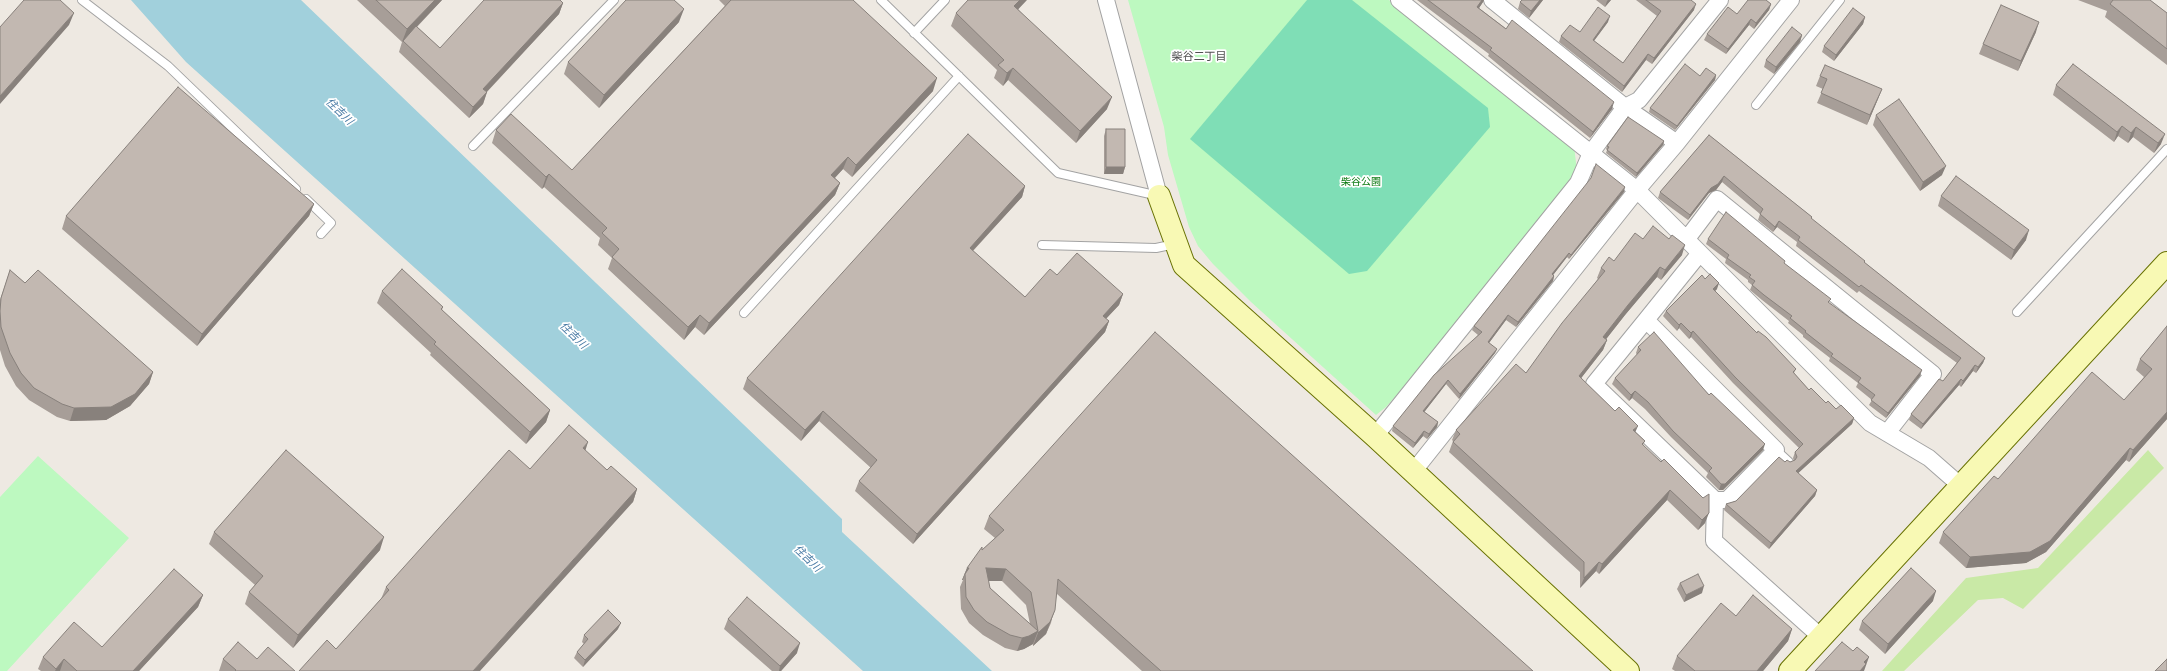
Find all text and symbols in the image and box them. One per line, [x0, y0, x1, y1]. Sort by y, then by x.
district label: 柴谷二丁目 [1172, 50, 1226, 64]
water label: 住吉川 [323, 96, 355, 128]
park label: 柴谷公園 [1341, 177, 1381, 189]
water label: 住吉川 [557, 320, 589, 352]
water label: 住吉川 [791, 543, 823, 575]

